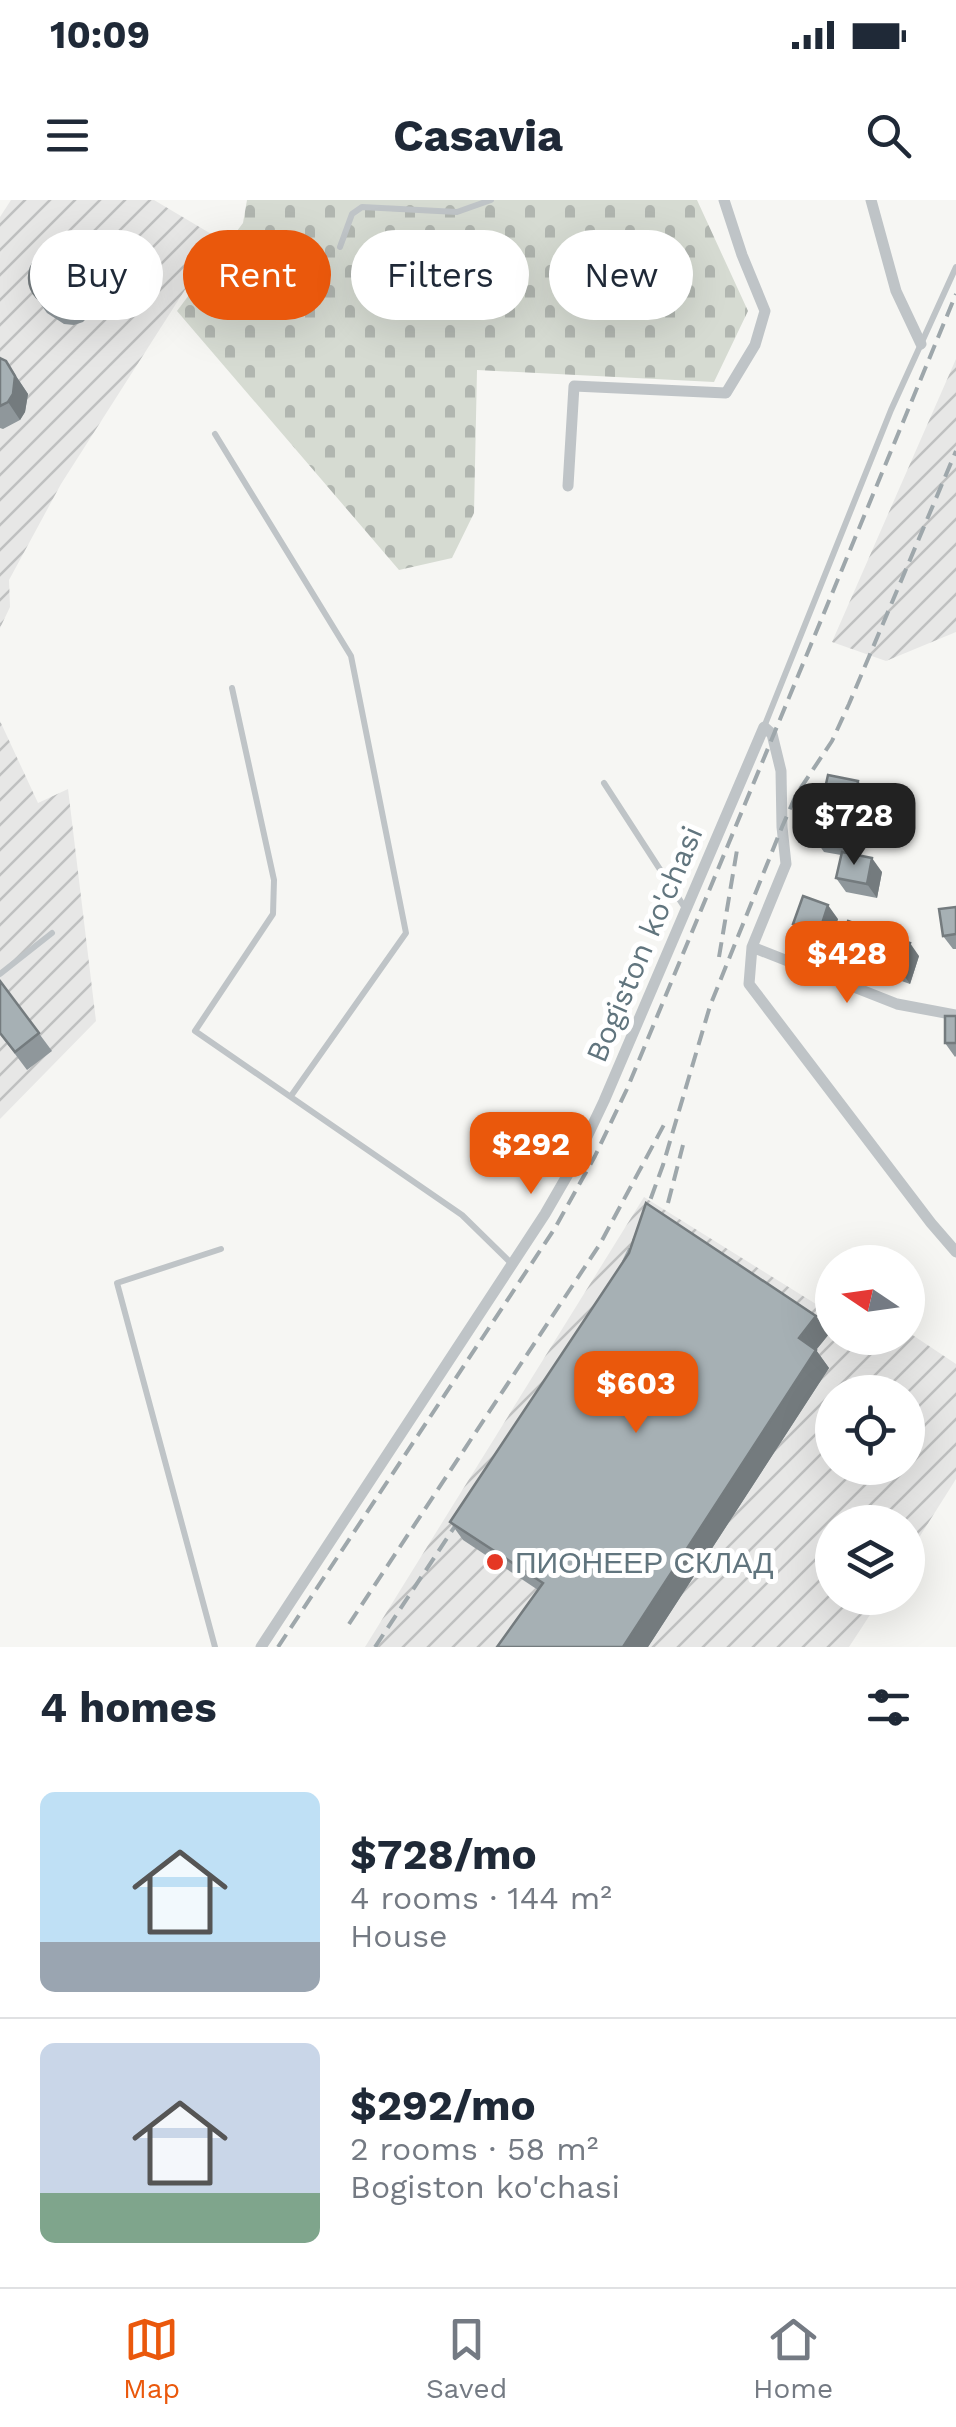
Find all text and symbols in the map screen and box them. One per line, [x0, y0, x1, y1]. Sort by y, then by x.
text: 10:09 [50, 13, 150, 57]
icon: menu [40, 108, 95, 163]
icon: search [861, 108, 916, 163]
text: Casavia [393, 109, 563, 162]
chip: Buy [30, 230, 163, 320]
chip: Rent [183, 230, 331, 320]
chip: Filters [351, 230, 529, 320]
chip: New [549, 230, 693, 320]
pin: $728 [795, 783, 913, 868]
text: $728 [814, 796, 894, 834]
street label: Bogiston ko'chasi [578, 821, 710, 1067]
pin: $428 [788, 921, 906, 1006]
text: $428 [807, 934, 887, 972]
pin: $292 [472, 1112, 590, 1197]
text: $292 [492, 1125, 570, 1163]
north arrow [815, 1245, 925, 1355]
map controls [815, 1245, 925, 1615]
pin: $603 [577, 1351, 695, 1436]
text: $603 [596, 1364, 676, 1402]
button: locate [815, 1375, 925, 1485]
button: layers [815, 1505, 925, 1615]
place label: ПИОНЕЕР СКЛАД [515, 1545, 774, 1580]
marker: ПИОНЕЕР СКЛАД [484, 1551, 506, 1573]
icon: filters [861, 1680, 916, 1735]
text: 4 homes [40, 1683, 217, 1732]
text: $728/mo [350, 1830, 537, 1879]
icon: home [120, 1832, 240, 1952]
text: 4 rooms · 144 m² [350, 1879, 612, 1917]
text: House [350, 1917, 448, 1955]
text: $292/mo [350, 2081, 536, 2130]
icon: home [120, 2083, 240, 2203]
text: 2 rooms · 58 m² [350, 2130, 598, 2168]
text: Bogiston ko'chasi [350, 2168, 620, 2206]
tab: Map [123, 2312, 180, 2405]
tab: Saved [426, 2312, 507, 2405]
tab: Home [753, 2312, 833, 2405]

